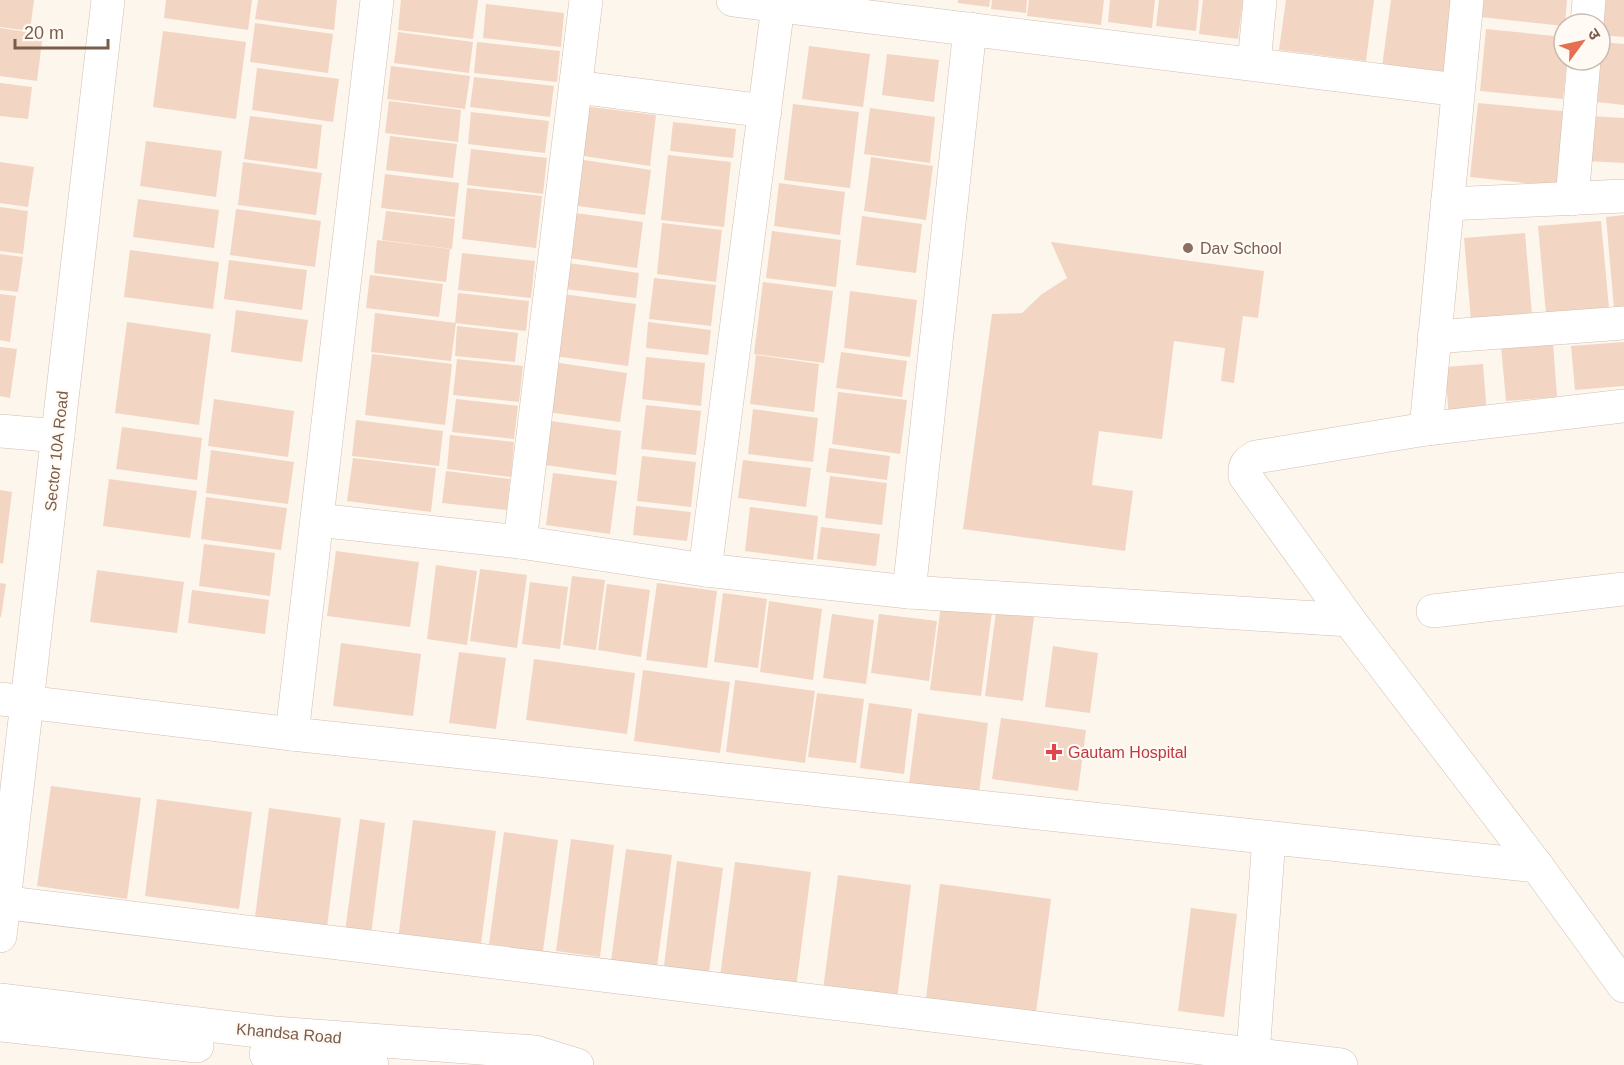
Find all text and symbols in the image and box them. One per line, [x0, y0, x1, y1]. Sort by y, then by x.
scale bar [15, 12, 108, 50]
north arrow [1552, 12, 1612, 72]
text: 20 m [24, 23, 64, 43]
text: उ [1584, 26, 1604, 43]
place label: Dav School [1200, 240, 1282, 257]
marker: Dav School [1181, 241, 1195, 255]
street label: Sector 10A Road [42, 390, 71, 512]
marker: Gautam Hospital [1045, 743, 1063, 761]
place label: Gautam Hospital [1068, 744, 1187, 761]
street label: Khandsa Road [235, 1020, 342, 1047]

